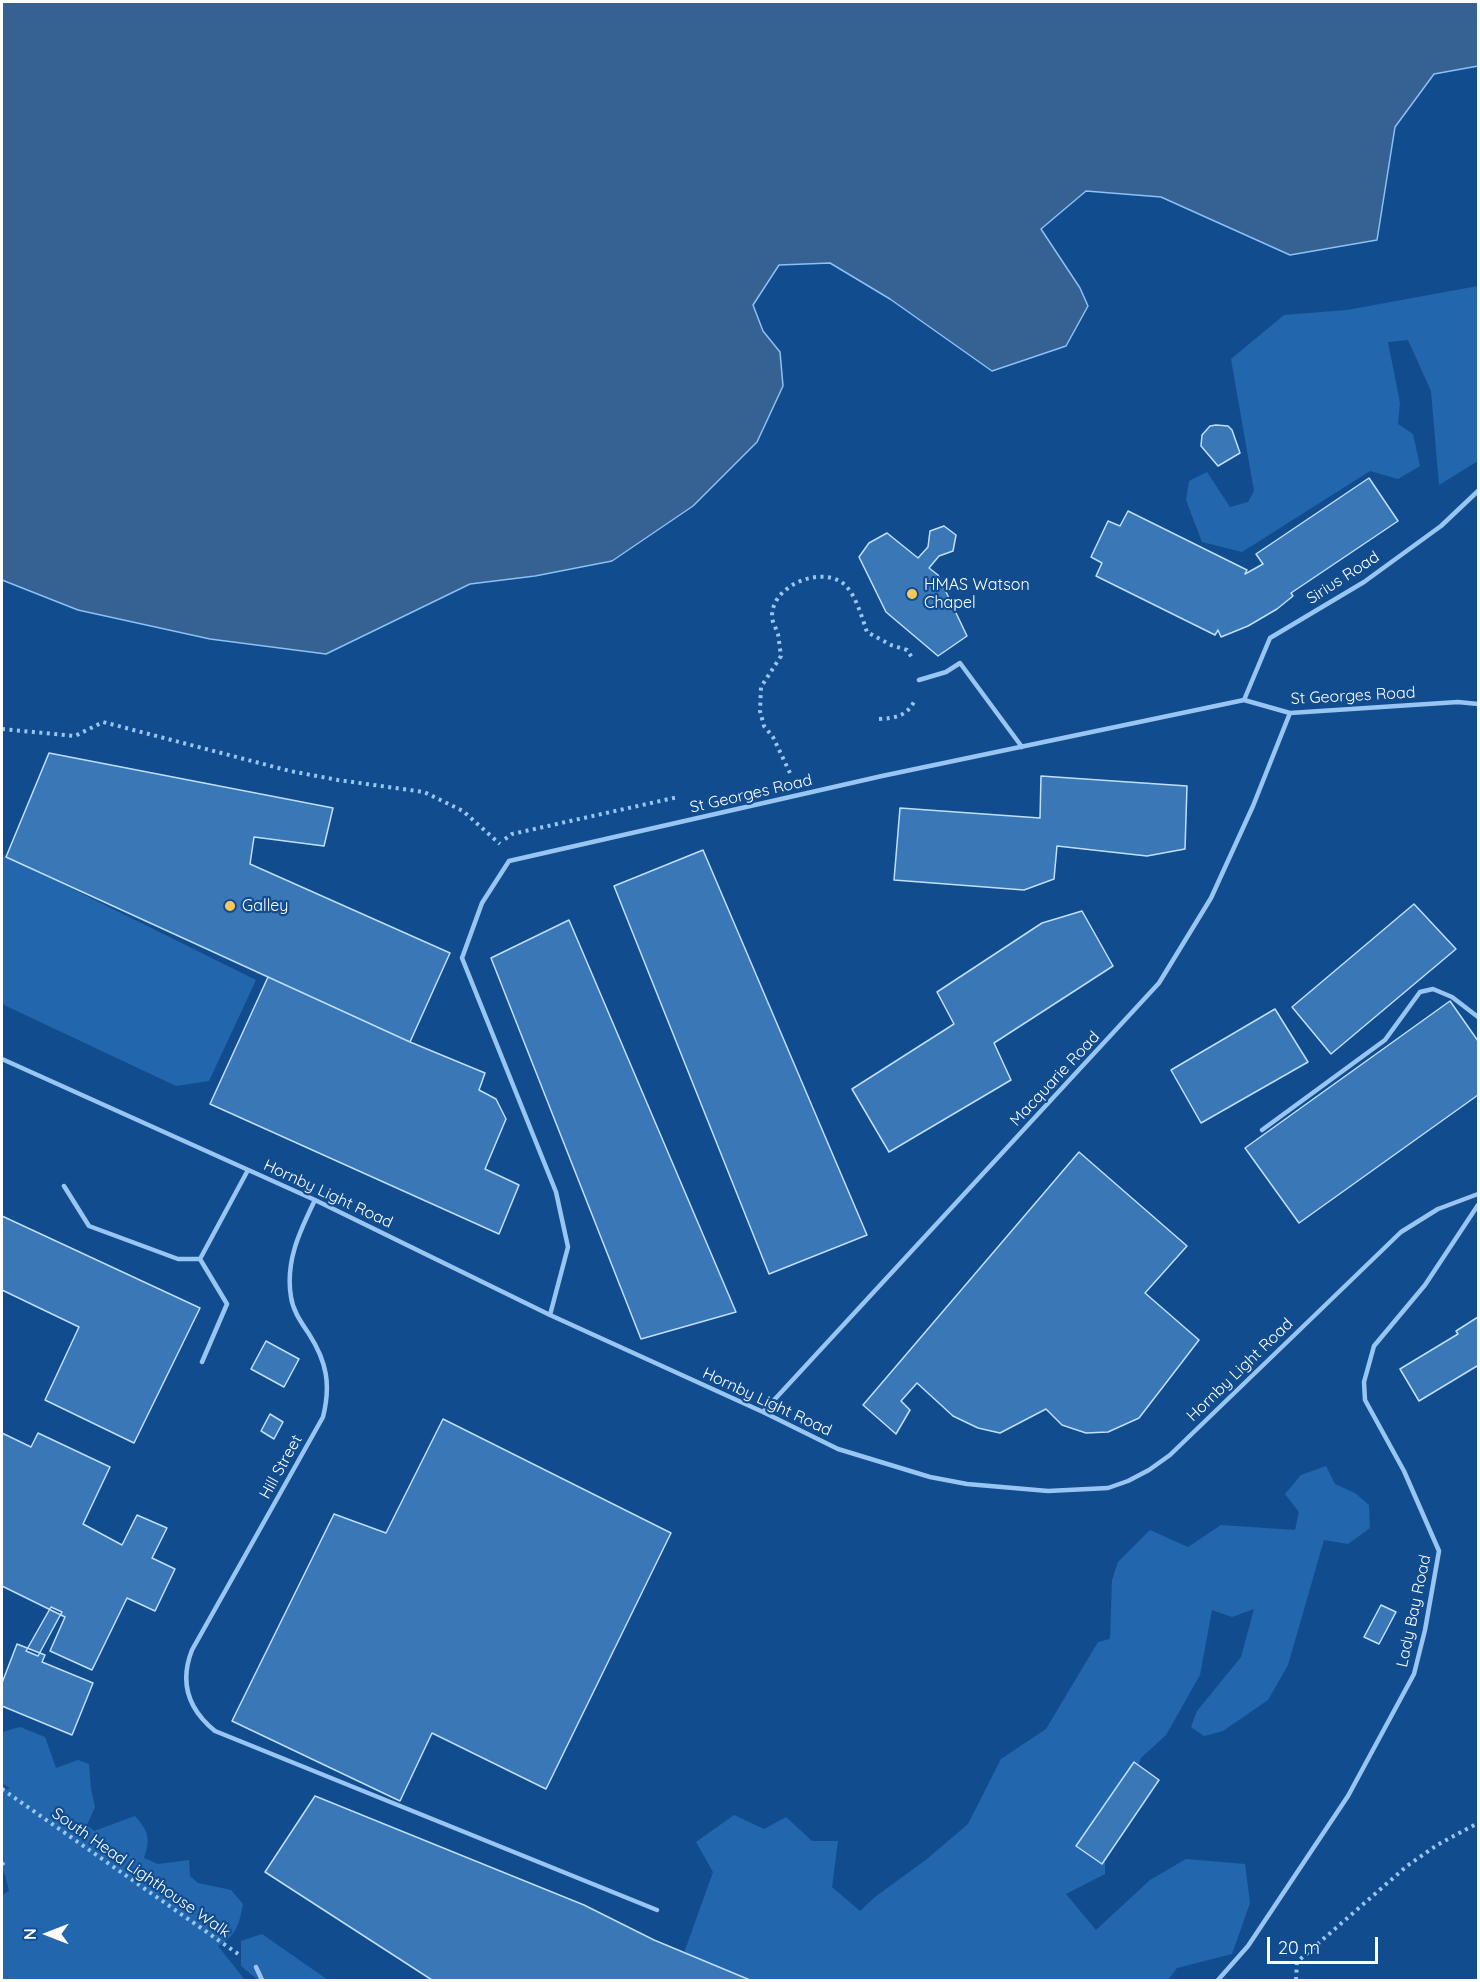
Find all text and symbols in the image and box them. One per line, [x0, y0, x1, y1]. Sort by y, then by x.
street label: Sirius Road [1303, 547, 1383, 609]
place label: HMAS Watson Chapel [924, 575, 1030, 613]
marker: HMAS Watson Chapel [905, 587, 919, 601]
street label: St Georges Road [1290, 683, 1416, 709]
street label: St Georges Road [688, 771, 814, 817]
place label: Galley [242, 896, 288, 916]
marker: Galley [223, 899, 237, 913]
street label: Macquarie Road [1006, 1028, 1104, 1130]
street label: Hornby Light Road [260, 1156, 396, 1232]
street label: Hornby Light Road [1183, 1314, 1297, 1426]
street label: Hornby Light Road [699, 1364, 835, 1440]
street label: Hill Street [256, 1432, 306, 1502]
street label: Lady Bay Road [1393, 1553, 1435, 1669]
street label: South Head Lighthouse Walk [48, 1804, 234, 1942]
north arrow [18, 1904, 78, 1964]
scale bar [1270, 1925, 1381, 1963]
text: N [20, 1928, 40, 1940]
text: 20 m [1278, 1936, 1320, 1959]

